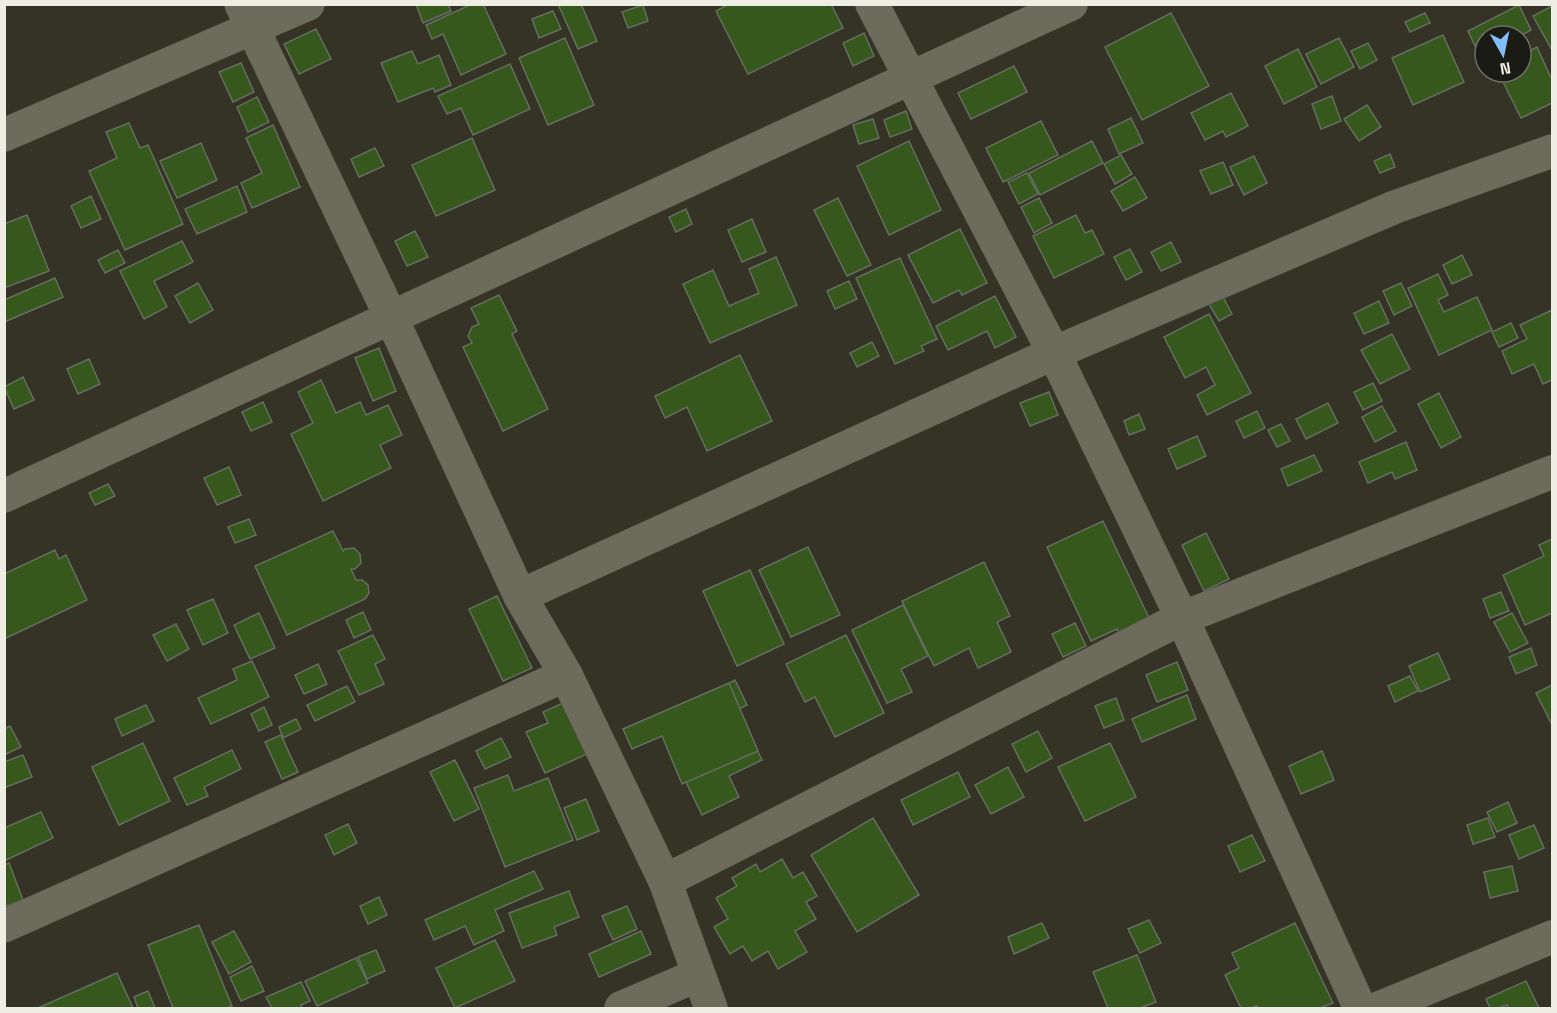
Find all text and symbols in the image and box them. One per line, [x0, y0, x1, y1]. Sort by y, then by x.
north arrow [1473, 24, 1533, 84]
text: N [1498, 57, 1512, 80]

